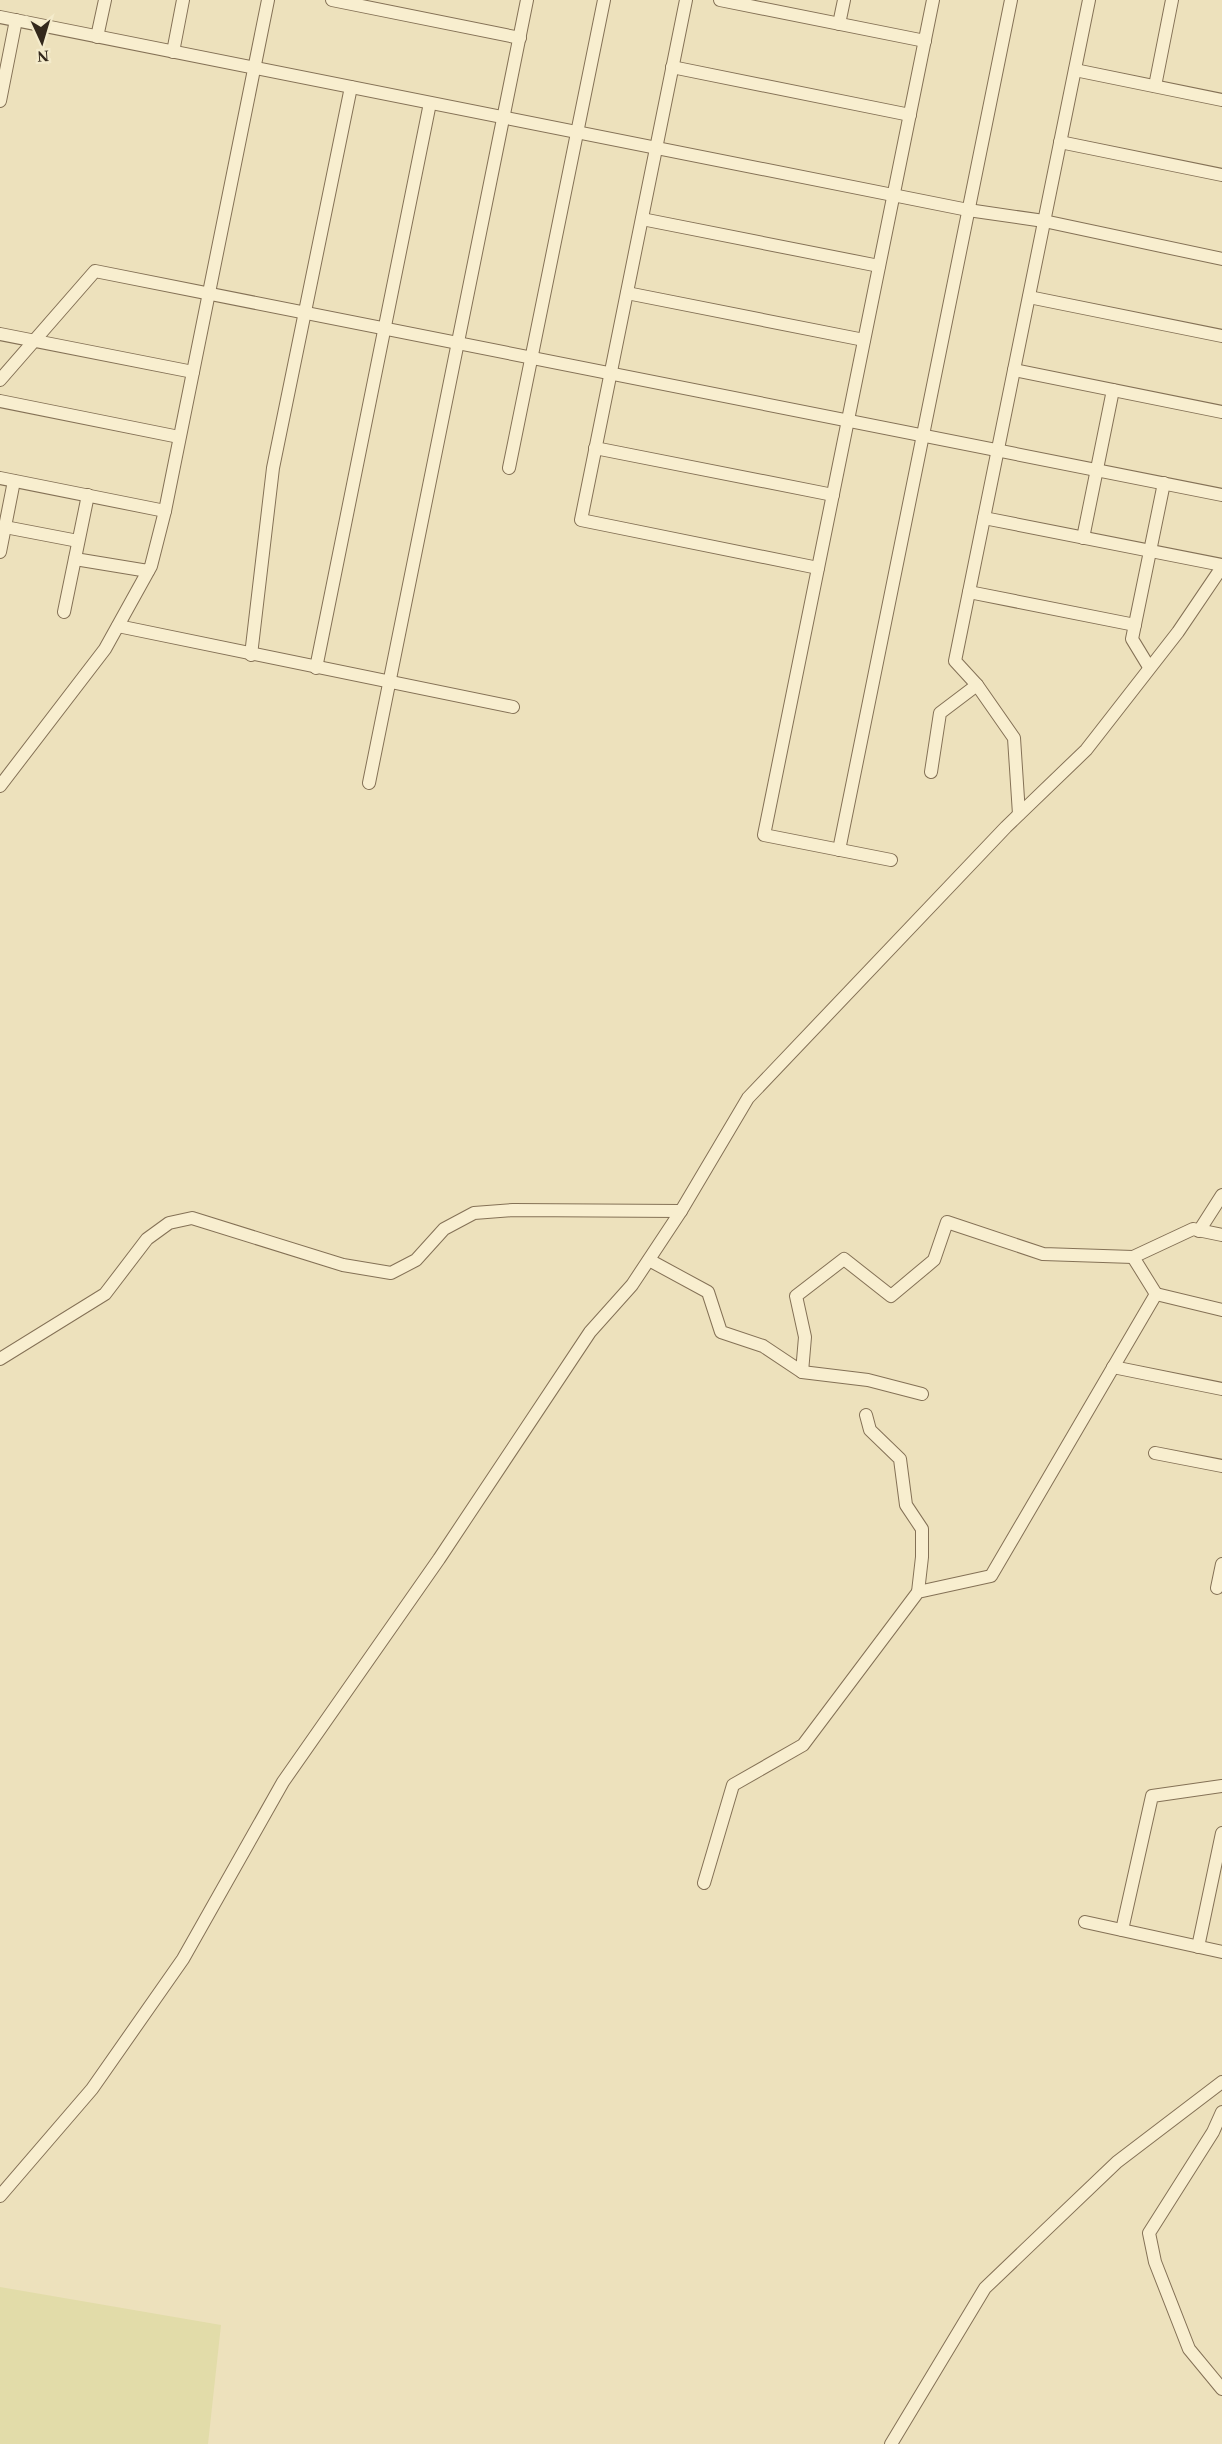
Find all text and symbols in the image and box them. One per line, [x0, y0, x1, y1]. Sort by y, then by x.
north arrow [12, 12, 72, 72]
text: N [36, 48, 49, 65]

